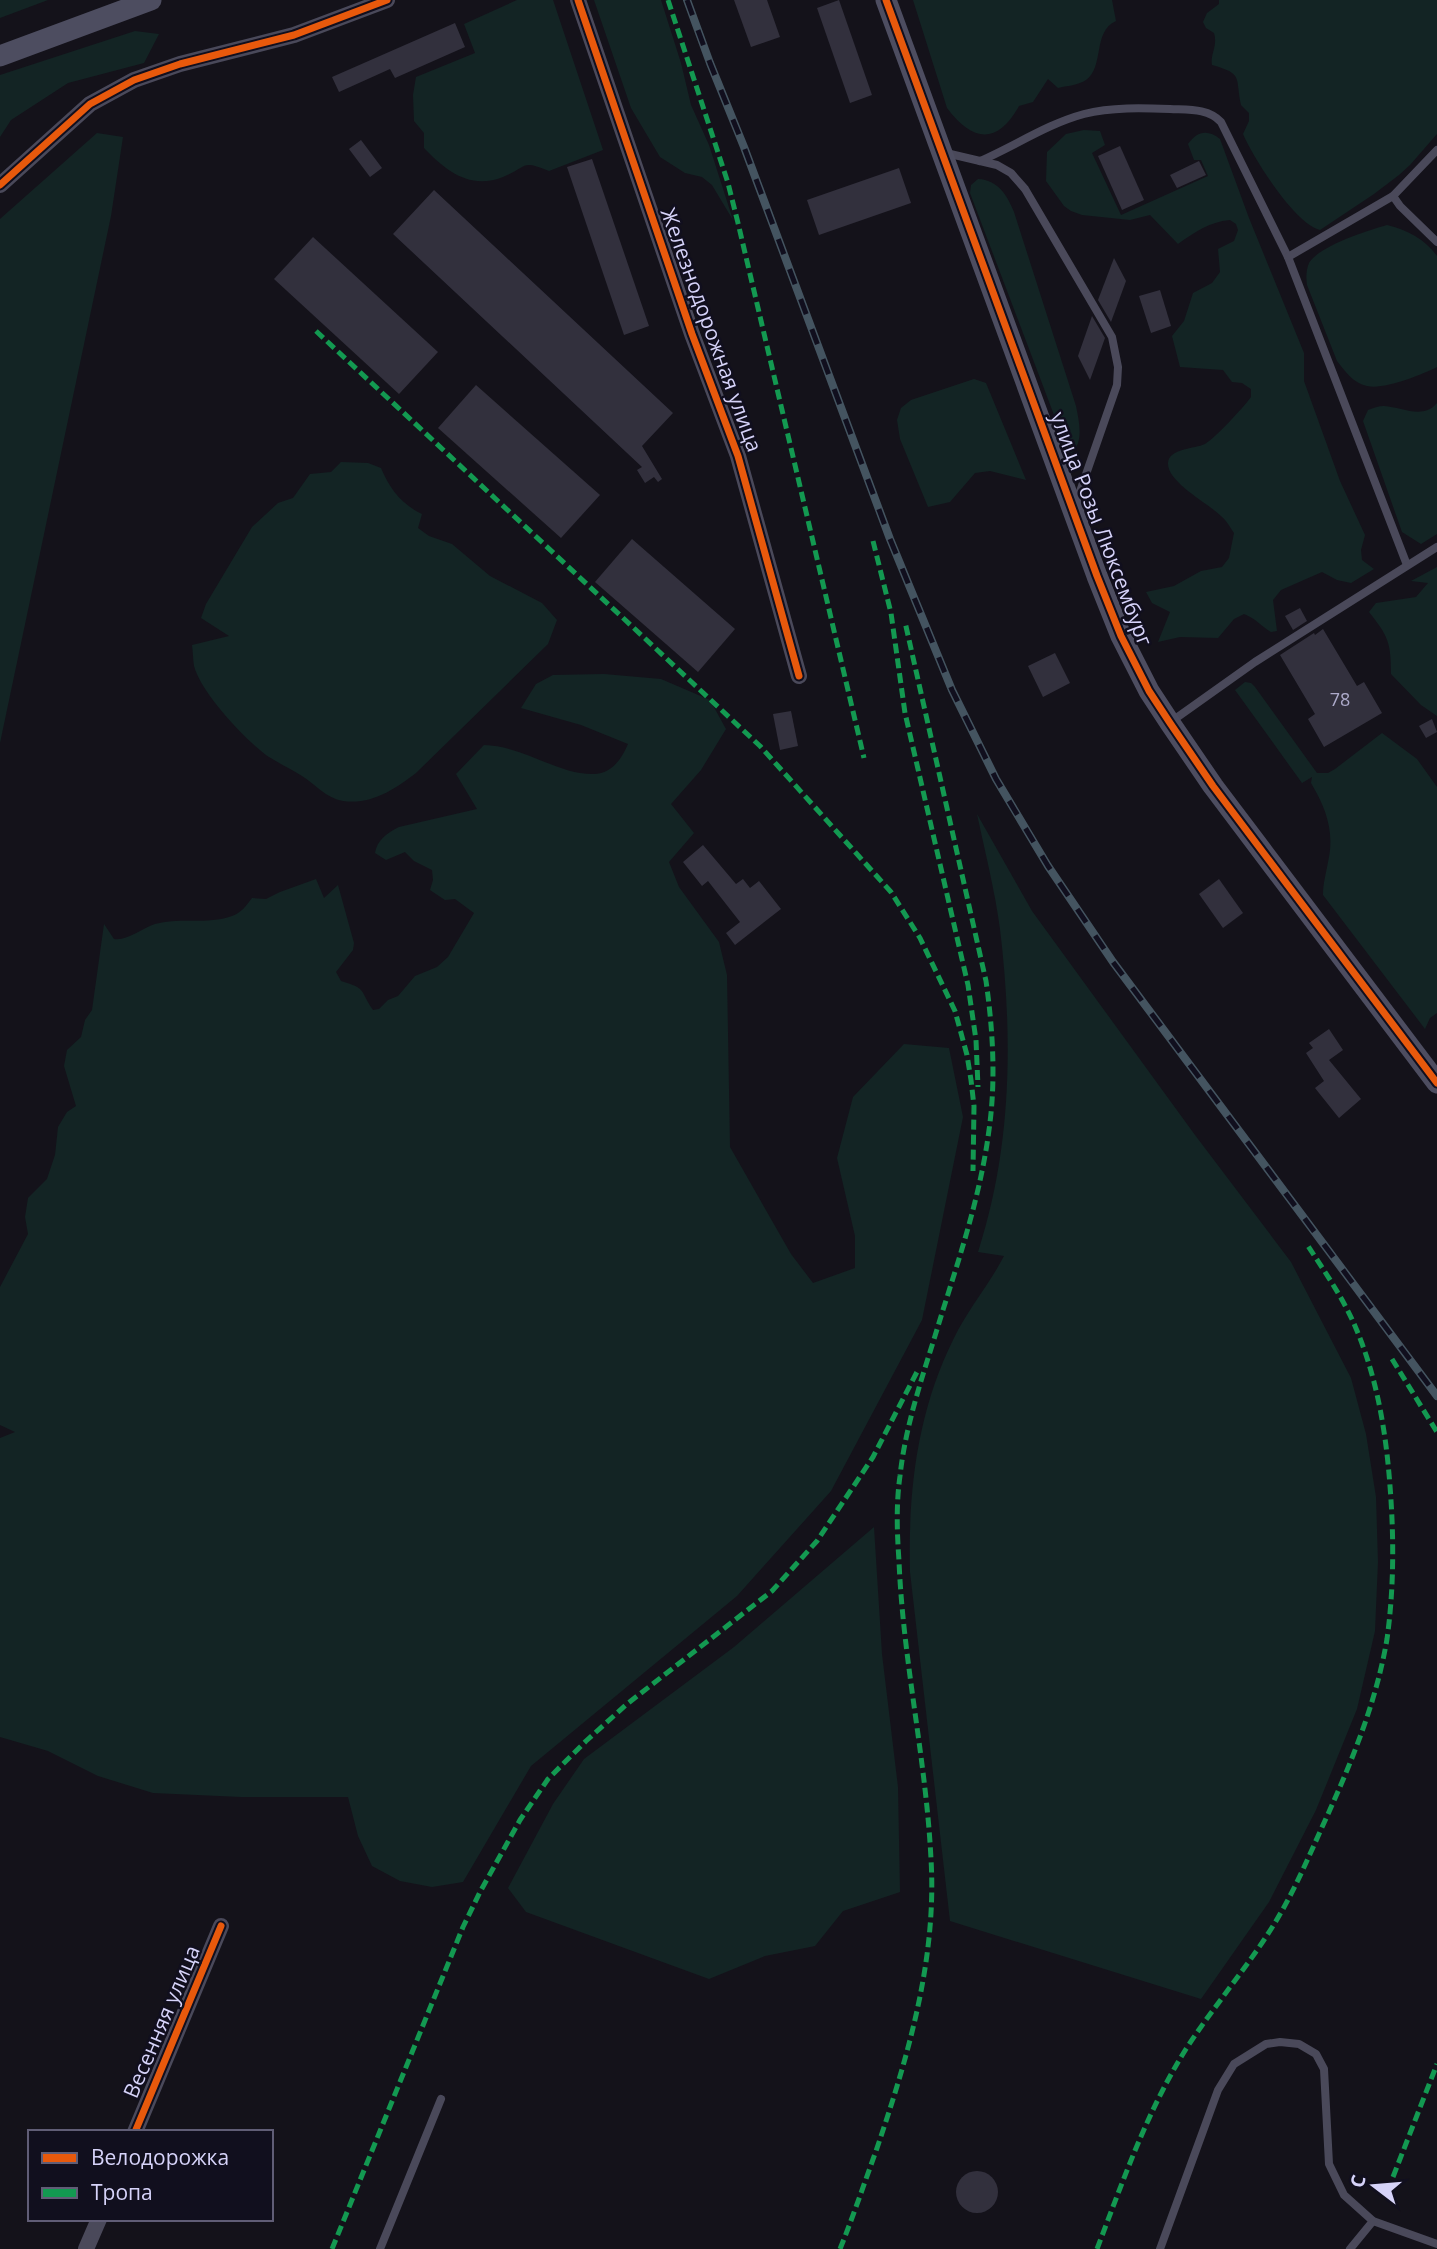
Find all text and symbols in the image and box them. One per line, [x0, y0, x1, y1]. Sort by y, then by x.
street label: Железнодорожная улица [655, 204, 769, 456]
street label: улица Розы Люксембург [1044, 408, 1160, 650]
house number: 78 [1330, 687, 1350, 711]
street label: Весенняя улица [116, 1941, 206, 2102]
legend [28, 2130, 273, 2221]
text: Велодорожка [91, 2143, 229, 2171]
north arrow [1339, 2151, 1409, 2221]
text: С [1343, 2172, 1372, 2191]
text: Тропа [91, 2178, 153, 2206]

